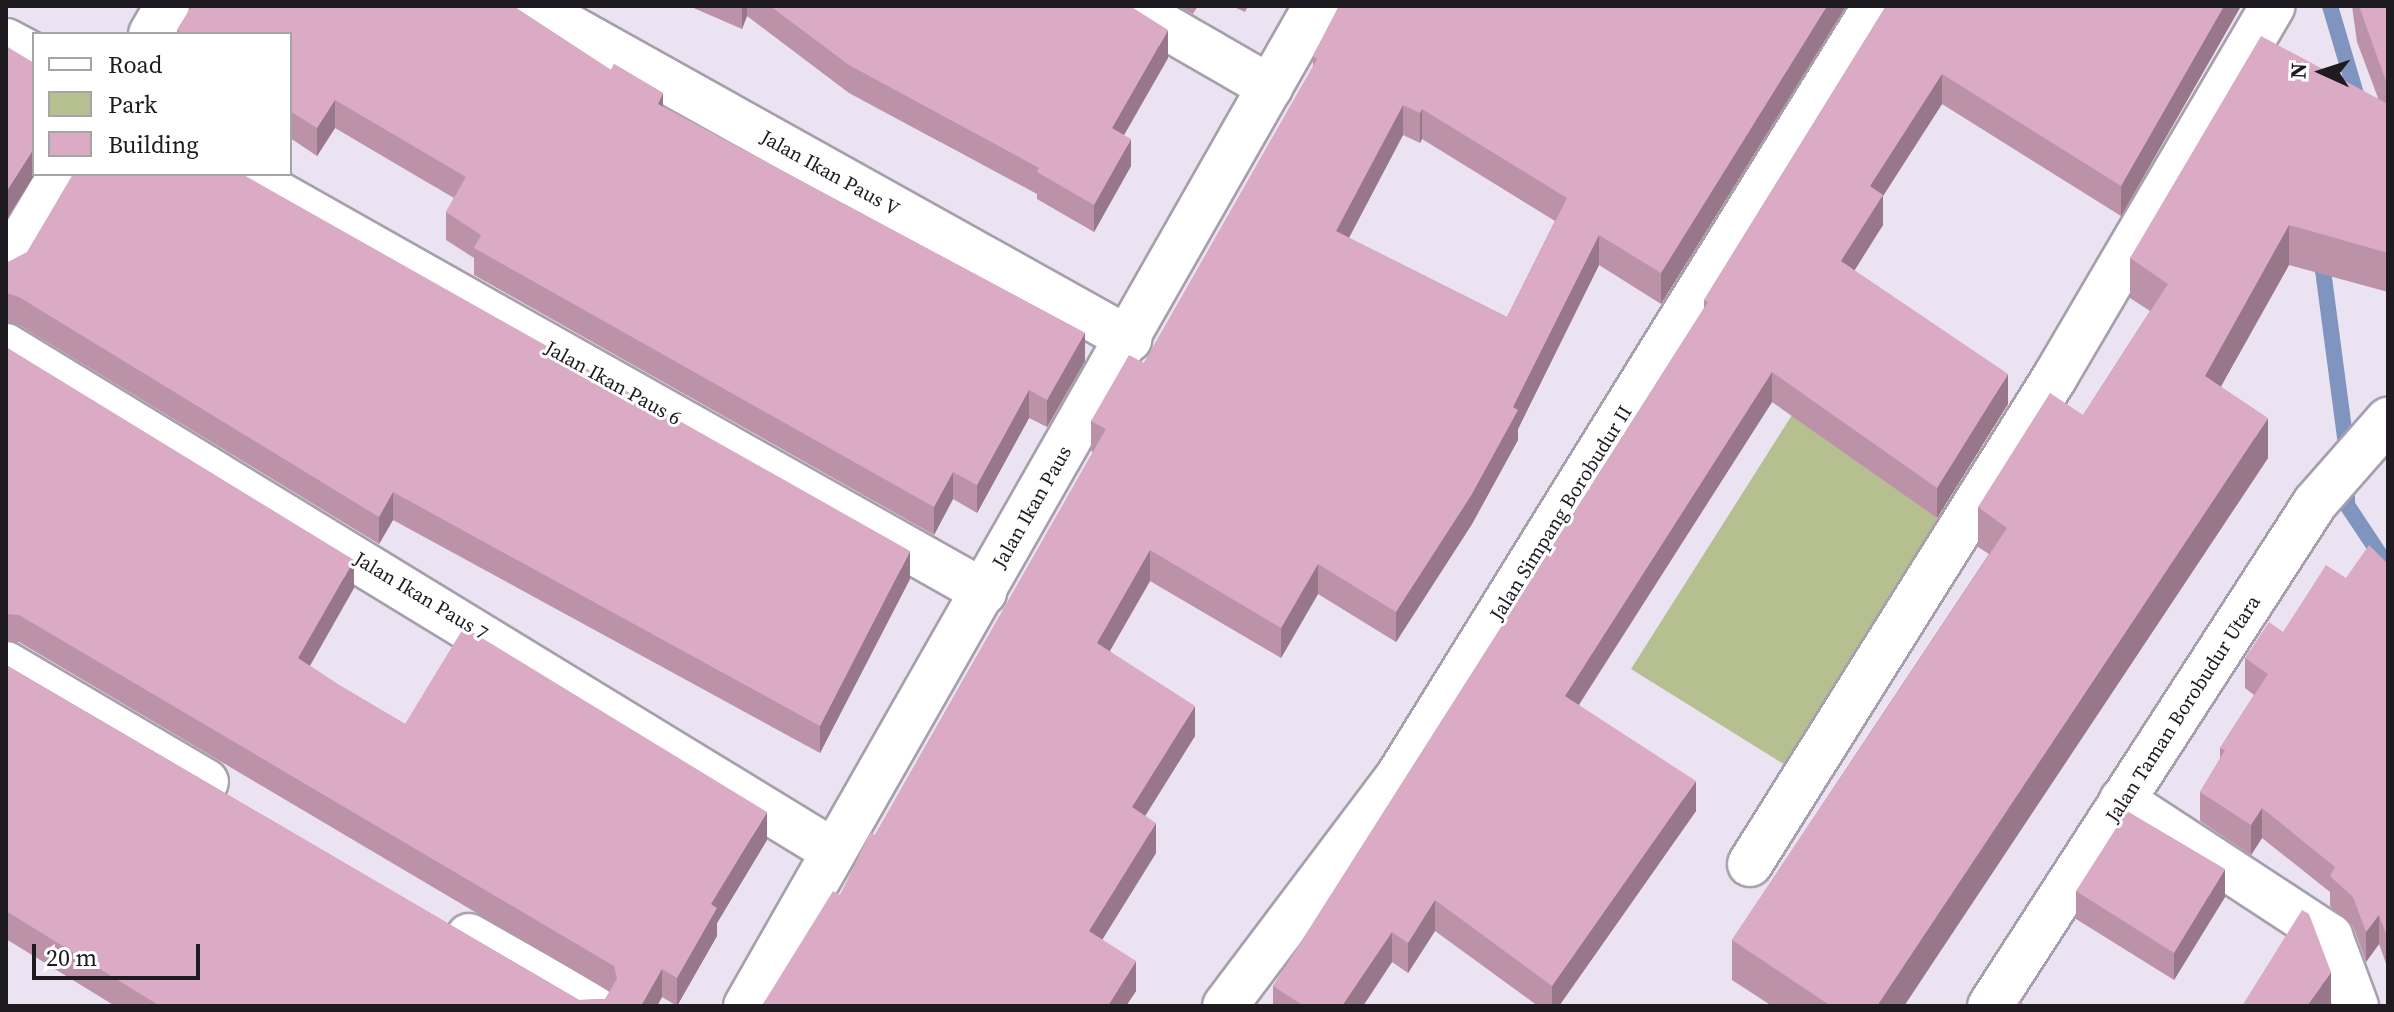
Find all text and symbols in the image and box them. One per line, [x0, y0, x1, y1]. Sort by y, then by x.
legend [32, 32, 292, 176]
north arrow [2282, 32, 2362, 112]
text: Road [108, 48, 162, 81]
text: N [2283, 62, 2313, 80]
text: Park [108, 88, 157, 121]
street label: Jalan Ikan Paus V [756, 125, 904, 221]
text: Building [108, 128, 199, 161]
street label: Jalan Ikan Paus 6 [541, 336, 685, 430]
street label: Jalan Simpang Borobudur II [1485, 401, 1637, 625]
street label: Jalan Ikan Paus [987, 442, 1077, 572]
street label: Jalan Ikan Paus 7 [350, 547, 492, 645]
street label: Jalan Taman Borobudur Utara [2100, 591, 2266, 827]
scale bar [36, 928, 204, 978]
text: 20 m [46, 941, 97, 974]

